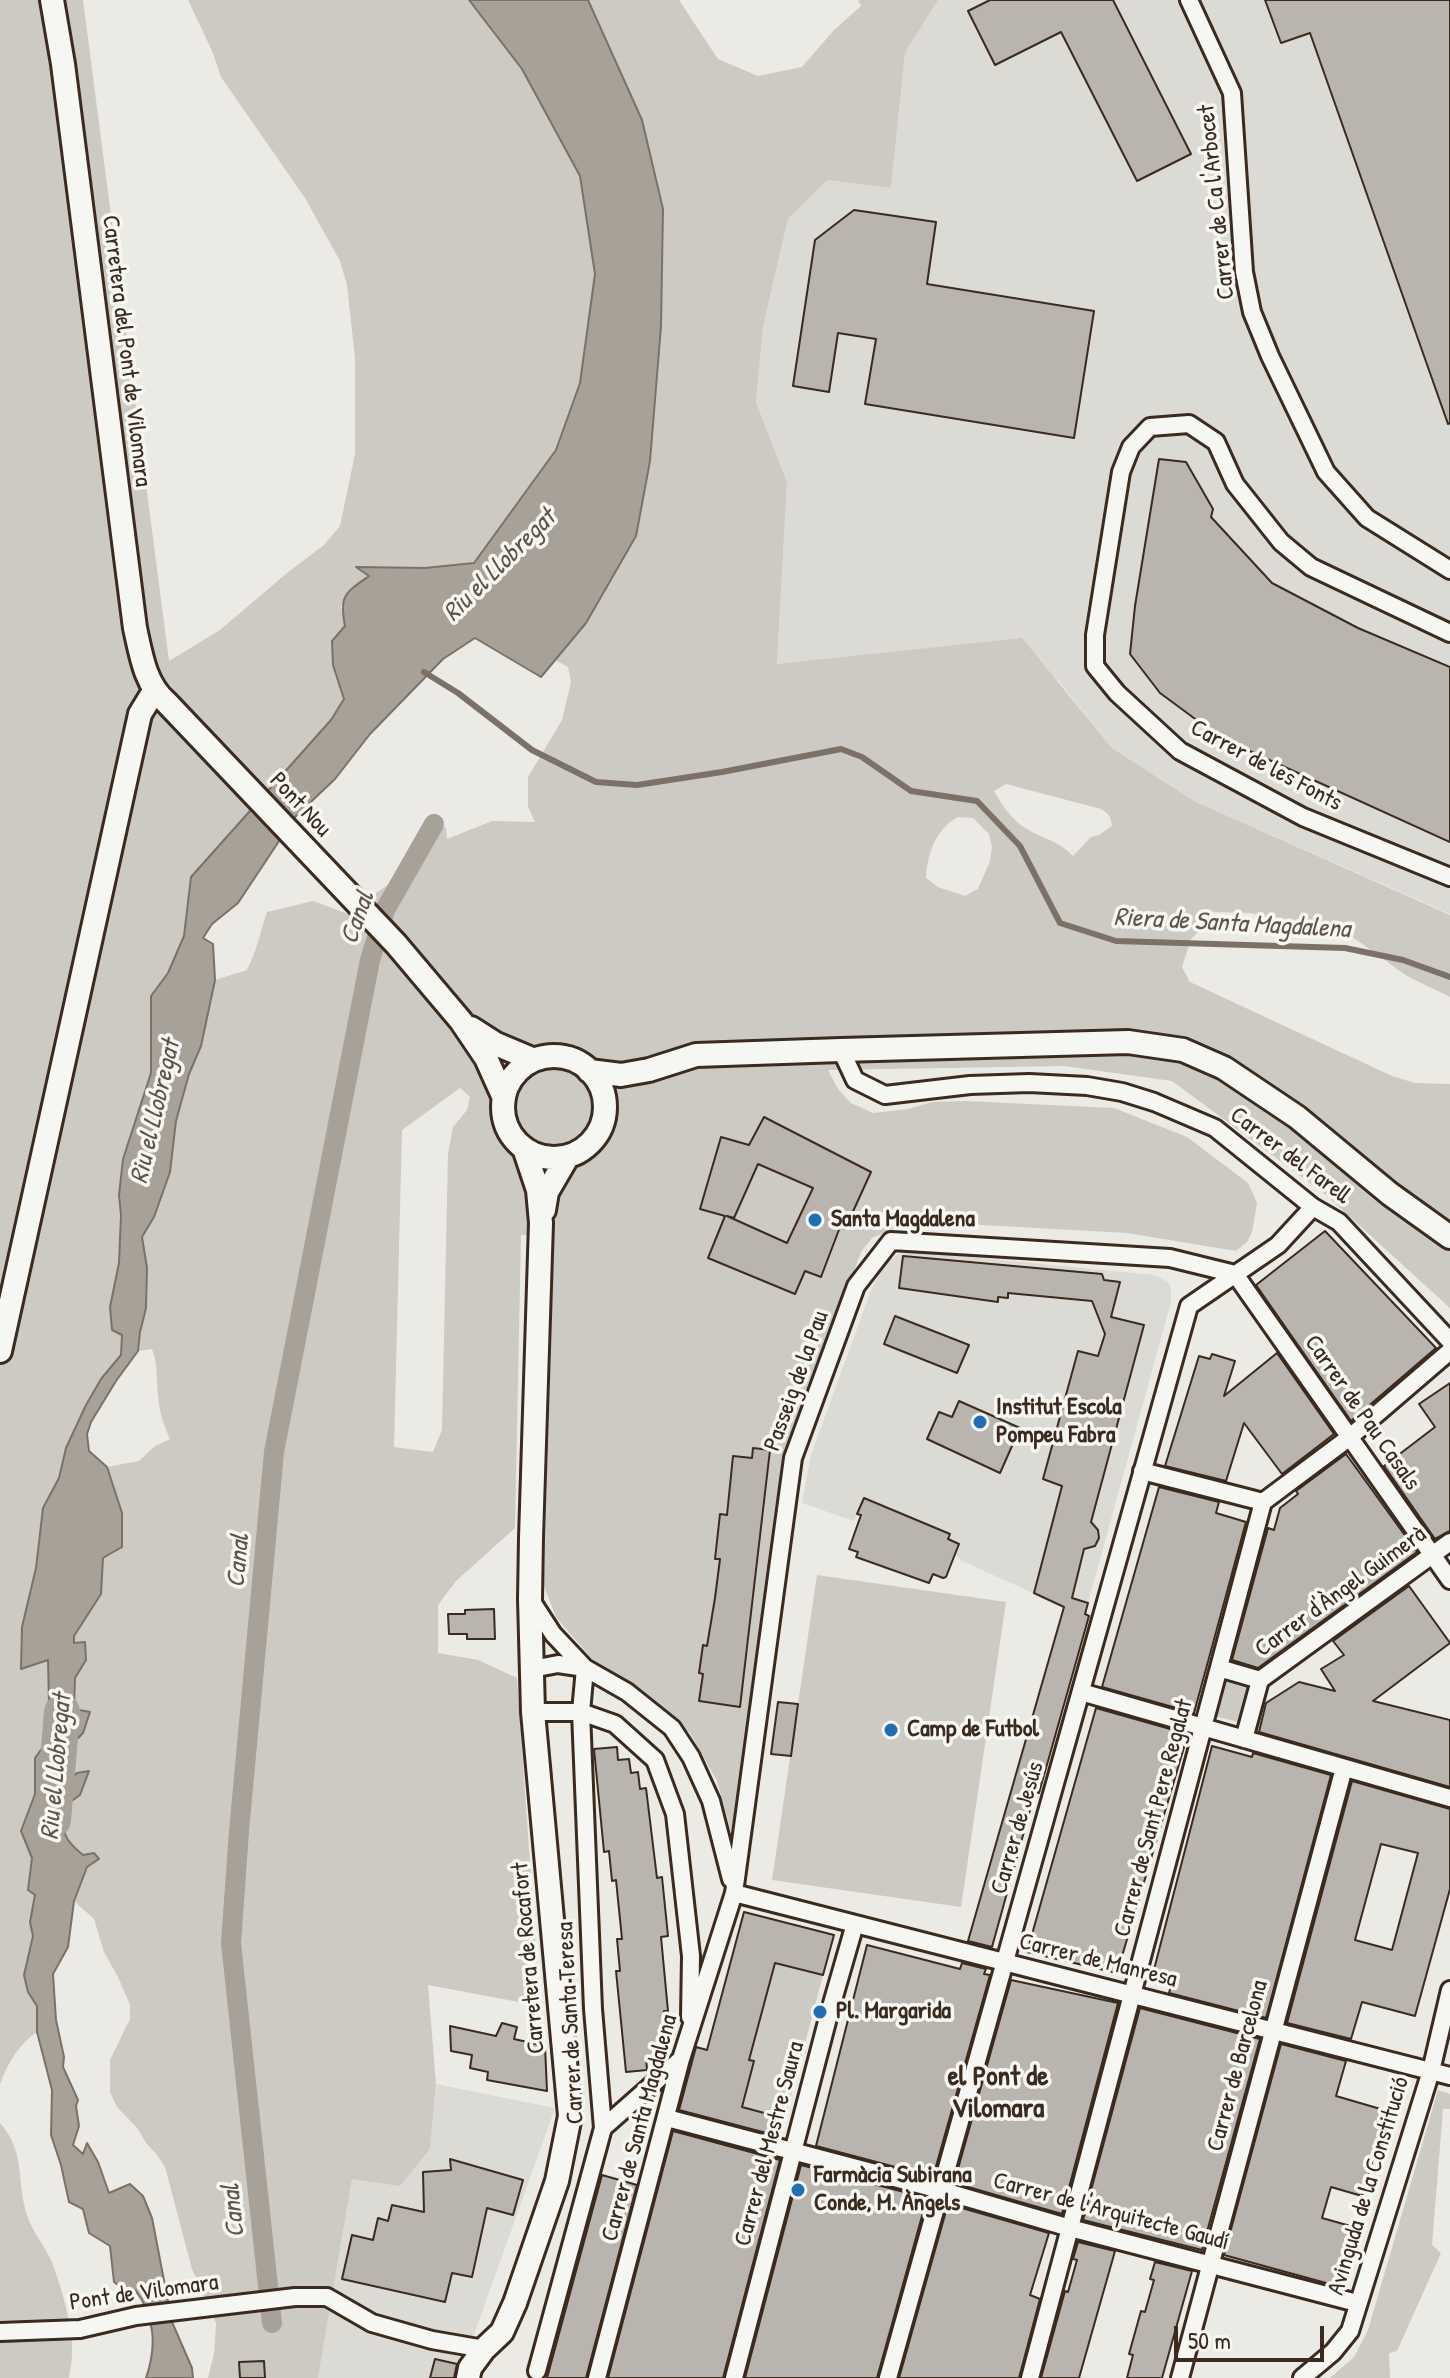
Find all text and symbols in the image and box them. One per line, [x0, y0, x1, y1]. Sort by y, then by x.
street label: Carrer de Ca l'Arbocet [1192, 103, 1242, 301]
street label: Carretera del Pont de Vilomara [95, 214, 157, 488]
water label: Riu el Llobregat [437, 503, 563, 629]
street label: Carrer de les Fonts [1185, 714, 1347, 818]
street label: Pont Nou [263, 767, 337, 843]
water label: Canal [334, 888, 382, 948]
water label: Riera de Santa Magdalena [1113, 902, 1351, 946]
water label: Riu el Llobregat [124, 1037, 188, 1187]
street label: Carrer del Farell [1224, 1101, 1356, 1211]
place label: Santa Magdalena [831, 1206, 975, 1234]
marker: Santa Magdalena [806, 1211, 824, 1229]
street label: Passeig de la Pau [758, 1307, 836, 1455]
street label: Carrer de Pau Casals [1298, 1330, 1426, 1496]
place label: Institut Escola Pompeu Fabra [996, 1394, 1122, 1450]
marker: Institut Escola Pompeu Fabra [971, 1413, 989, 1431]
street label: Carrer d'Àngel Guimerà [1250, 1520, 1432, 1664]
water label: Canal [221, 1533, 257, 1589]
water label: Riu el Llobregat [35, 1693, 79, 1841]
street label: Carrer de Sant Pere Regalat [1108, 1696, 1200, 1940]
place label: Camp de Futbol [907, 1716, 1039, 1744]
marker: Camp de Futbol [882, 1721, 900, 1739]
street label: Carrer de Jesús [985, 1759, 1051, 1897]
street label: Carretera de Rocafort [506, 1861, 552, 2055]
street label: Carrer de Santa Teresa [551, 1921, 591, 2125]
street label: Carrer de Manresa [1016, 1927, 1180, 1995]
street label: Carrer de Barcelona [1201, 1977, 1275, 2155]
place label: Pl. Margarida [836, 1998, 951, 2026]
marker: Pl. Margarida [811, 2003, 829, 2021]
street label: Carrer de Santa Magdalena [596, 2011, 684, 2245]
street label: Carrer del Mestre Saura [729, 2039, 811, 2249]
district label: el Pont de Vilomara [948, 2061, 1048, 2127]
street label: Avinguda de la Constitució [1322, 2073, 1416, 2299]
place label: Farmàcia Subirana Conde, M. Àngels [814, 2162, 972, 2218]
street label: Carrer de l'Arquitecte Gaudí [990, 2167, 1232, 2257]
marker: Farmàcia Subirana Conde, M. Àngels [789, 2181, 807, 2199]
water label: Canal [216, 2183, 252, 2239]
street label: Pont de Vilomara [68, 2268, 220, 2318]
scale bar [1178, 2310, 1328, 2360]
text: 50 m [1188, 2324, 1231, 2356]

